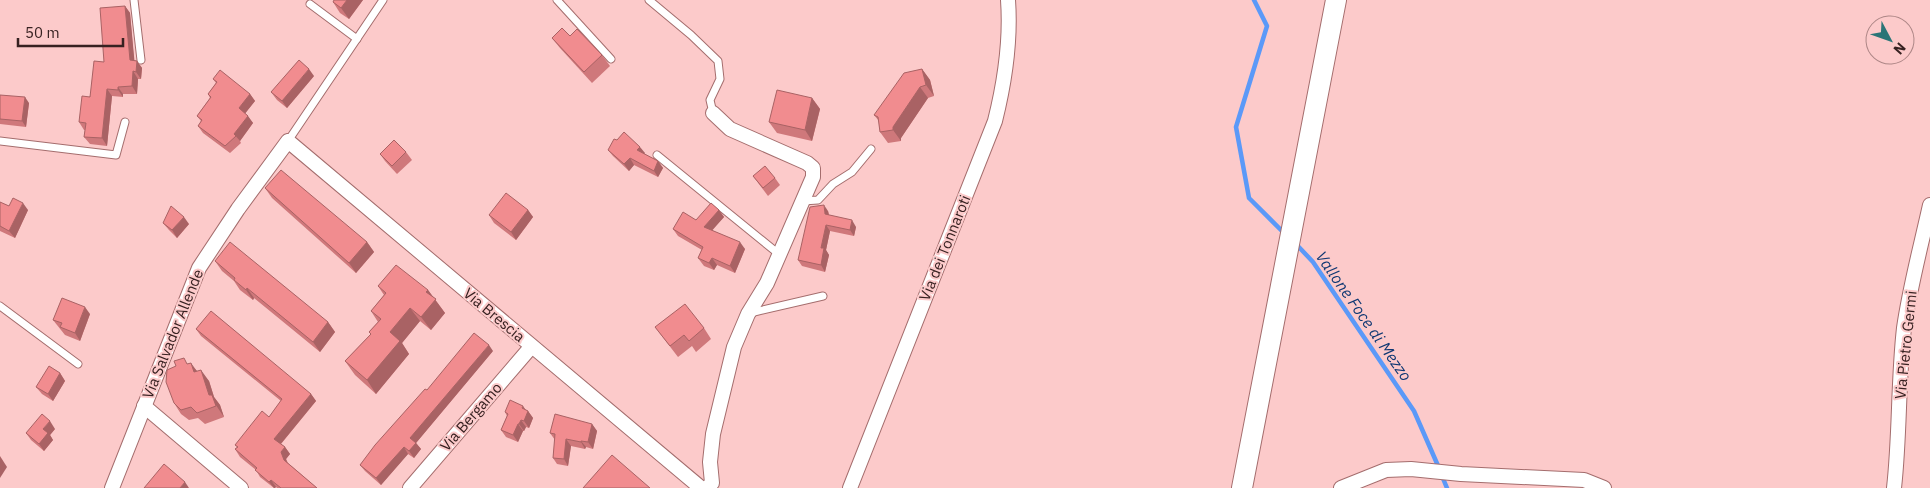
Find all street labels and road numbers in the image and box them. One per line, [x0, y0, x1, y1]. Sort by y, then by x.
street label: Via dei Tonnaroti [915, 192, 974, 304]
street label: Via Salvador Allende [138, 266, 207, 401]
street label: Via Brescia [460, 283, 529, 346]
street label: Via Pietro Germi [1890, 290, 1921, 400]
street label: Via Bergamo [436, 378, 506, 455]

